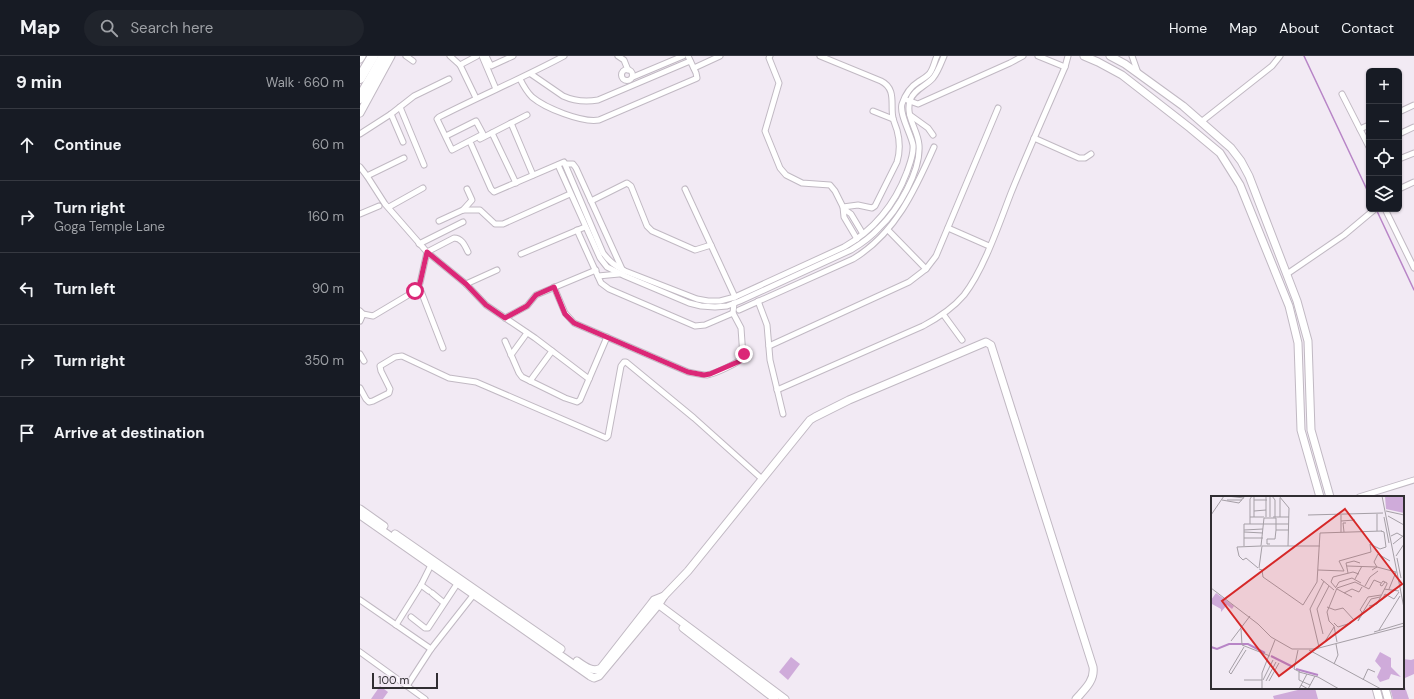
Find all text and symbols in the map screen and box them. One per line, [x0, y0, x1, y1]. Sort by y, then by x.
search box [84, 10, 364, 46]
text: Map [20, 15, 60, 40]
icon: search [98, 17, 120, 39]
text: Search here [130, 18, 213, 38]
text: Home [1169, 19, 1207, 37]
text: Map [1229, 19, 1257, 37]
text: About [1279, 19, 1319, 37]
text: Contact [1341, 19, 1394, 37]
map controls [1366, 68, 1402, 212]
button: + [1366, 68, 1402, 104]
text: 9 min [16, 71, 62, 93]
text: Walk · 660 m [266, 74, 344, 91]
button: − [1366, 104, 1402, 140]
icon: ahead [16, 134, 38, 156]
text: Continue [54, 135, 122, 155]
text: 60 m [312, 136, 344, 153]
button: locate [1366, 140, 1402, 176]
button: layers [1366, 176, 1402, 212]
text: Turn right [54, 198, 125, 218]
icon: right [16, 206, 38, 228]
text: 160 m [308, 208, 344, 225]
text: Goga Temple Lane [54, 218, 165, 235]
icon: left [16, 278, 38, 300]
text: Turn left [54, 279, 115, 299]
text: 90 m [312, 280, 344, 297]
route start [406, 282, 424, 300]
route end [735, 345, 753, 363]
icon: right [16, 350, 38, 372]
text: Turn right [54, 351, 125, 371]
text: 350 m [304, 352, 344, 369]
icon: arrive [16, 422, 38, 444]
text: Arrive at destination [54, 423, 205, 443]
inset map [1211, 496, 1404, 689]
scale bar [372, 671, 438, 690]
text: 100 m [378, 673, 409, 687]

